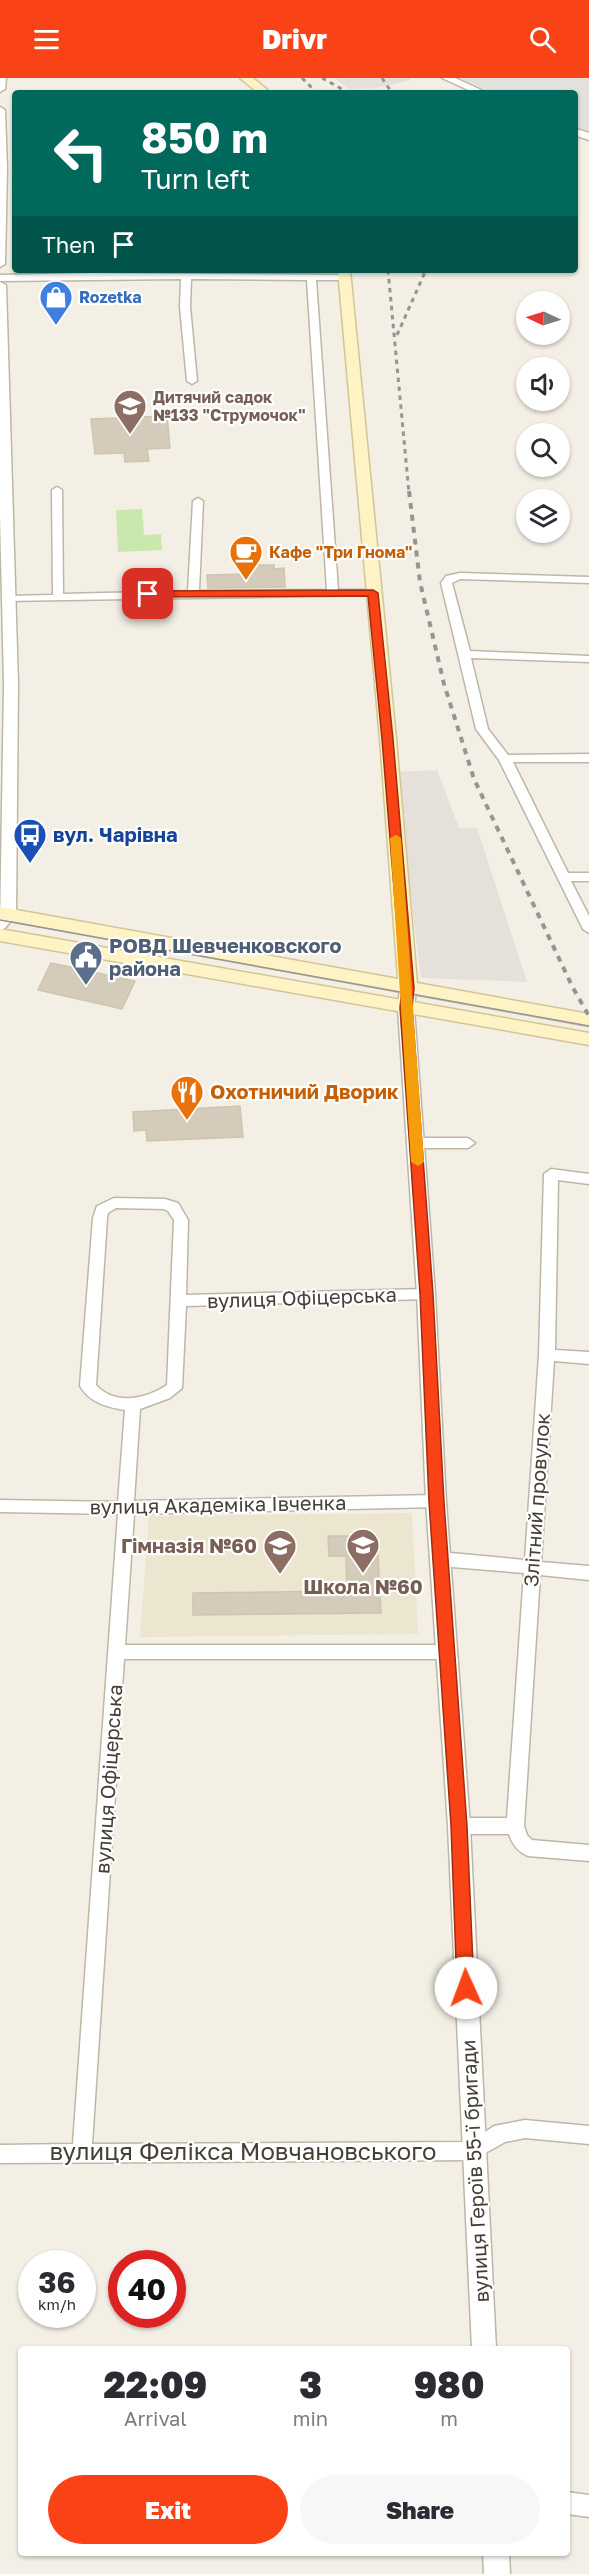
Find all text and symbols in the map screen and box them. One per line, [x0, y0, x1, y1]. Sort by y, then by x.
icon: menu [30, 23, 63, 56]
text: Drivr [262, 23, 327, 55]
icon: search [526, 23, 559, 56]
text: 850 m [141, 112, 268, 162]
icon: left [42, 114, 120, 192]
text: Turn left [141, 163, 250, 195]
icon: arrive [107, 228, 140, 261]
text: Then [42, 231, 95, 258]
shop icon: Rozetka [38, 279, 74, 326]
place label: Rozetka [79, 287, 142, 307]
north arrow [516, 291, 570, 345]
map controls [516, 291, 570, 543]
button: sound [516, 357, 570, 411]
place label: Дитячий садок №133 "Струмочок" [153, 387, 306, 425]
school or university icon: Дитячий садок №133 "Струмочок" [112, 388, 148, 435]
button: search [516, 423, 570, 477]
button: layers [516, 489, 570, 543]
cafe icon: Кафе "Три Гнома" [228, 534, 264, 581]
place label: Кафе "Три Гнома" [269, 542, 412, 562]
pin [122, 568, 173, 619]
icon: arrive [131, 577, 164, 610]
bus stop icon: вул. Чарівна [12, 817, 48, 864]
place label: вул. Чарівна [53, 822, 178, 846]
place label: РОВД Шевченковского района [109, 933, 341, 980]
public building icon: РОВД Шевченковского района [68, 939, 104, 986]
restaurant icon: Охотничий Дворик [169, 1074, 205, 1121]
place label: Охотничий Дворик [210, 1079, 399, 1103]
street label: вулиця Офіцерська [207, 1282, 397, 1312]
street label: Злітний провулок [518, 1412, 554, 1588]
street label: вулиця Академіка Івченка [89, 1490, 347, 1518]
school or university icon: Школа №60 [345, 1527, 381, 1574]
school or university icon: Гімназія №60 [262, 1528, 298, 1575]
place label: Гімназія №60 [121, 1533, 257, 1557]
place label: Школа №60 [303, 1574, 423, 1598]
street label: вулиця Офіцерська [89, 1683, 127, 1874]
position arrow [434, 1956, 498, 2020]
street label: вулиця Героїв 55-ї бригади [455, 2039, 493, 2303]
street label: вулиця Фелікса Мовчановського [50, 2136, 436, 2165]
speed limit sign: 40 [108, 2250, 186, 2328]
text: 36 [38, 2264, 76, 2300]
text: km/h [38, 2295, 76, 2313]
text: 22:09 [104, 2363, 207, 2406]
text: 3 [299, 2363, 322, 2406]
text: 980 [414, 2363, 484, 2406]
text: Arrival [124, 2406, 187, 2430]
text: min [293, 2406, 328, 2430]
text: m [440, 2406, 458, 2430]
button: Exit [48, 2475, 288, 2544]
button: Share [300, 2475, 540, 2544]

